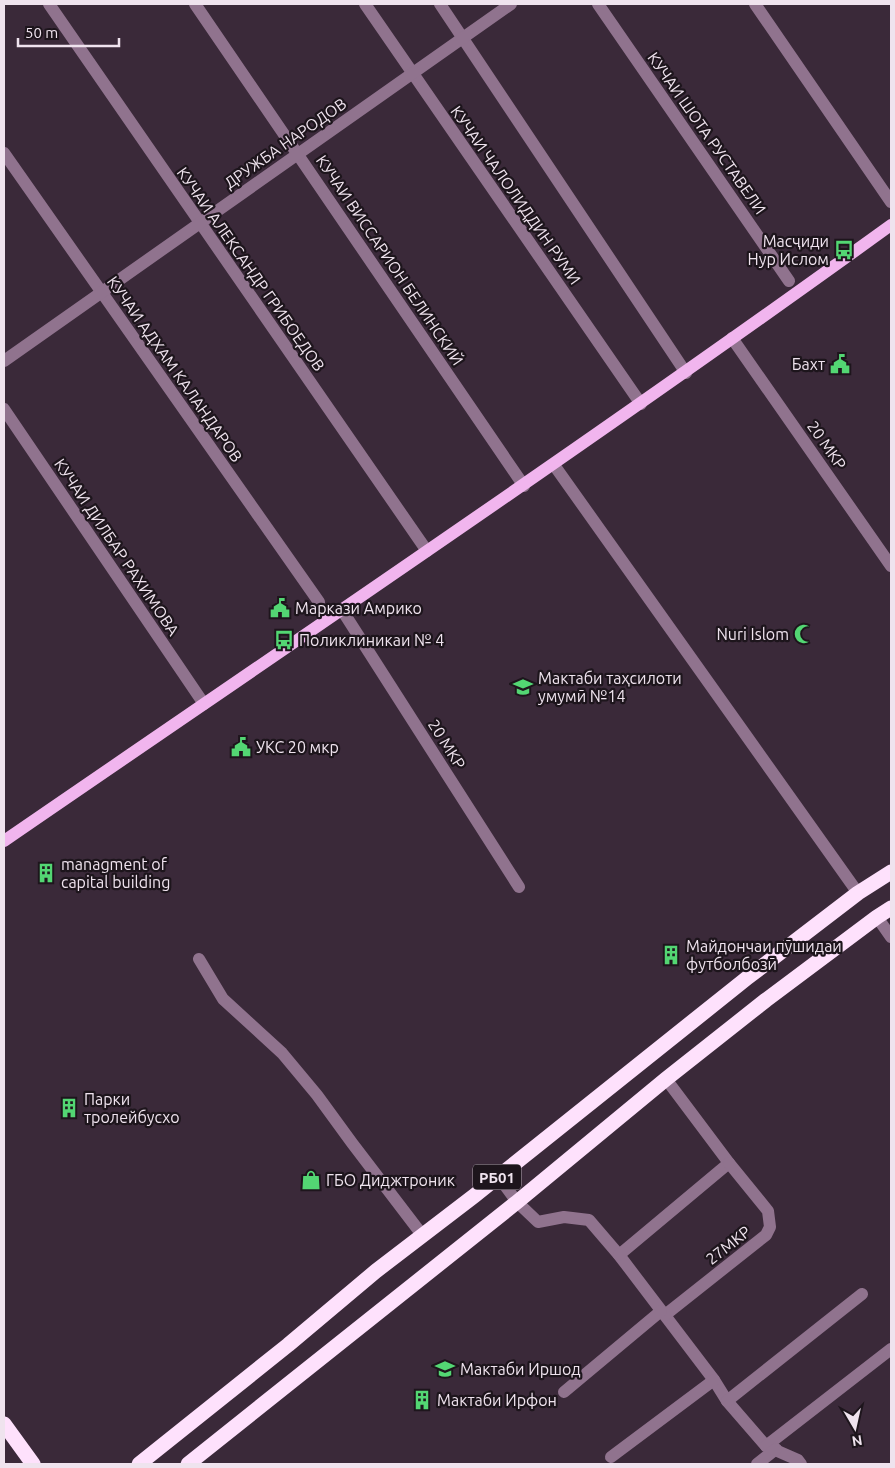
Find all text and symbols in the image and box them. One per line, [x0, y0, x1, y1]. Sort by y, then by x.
scale bar [18, 15, 119, 47]
text: 50 m [25, 24, 58, 41]
street label: КУЧАИ ШОТА РУСТАВЕЛИ [644, 49, 770, 217]
street label: ДРУЖБА НАРОДОВ [221, 94, 349, 192]
street label: КУЧАИ ЧАЛОЛИДДИН РУМИ [447, 102, 585, 288]
street label: КУЧАИ ВИССАРИОН БЕЛИНСКИЙ [313, 151, 468, 368]
street label: КУЧАИ АЛЕКСАНДР ГРИБОЕДОВ [173, 164, 329, 374]
place label: Масҷиди Нур Ислом [748, 232, 829, 268]
bus stop icon: Масҷиди Нур Ислом [833, 239, 855, 261]
street label: КУЧАИ АДХАМ КАЛАНДАРОВ [104, 273, 246, 465]
public building icon: Бахт [829, 353, 851, 375]
place label: Бахт [792, 355, 825, 373]
street label: 20 МКР [804, 417, 850, 473]
street label: КУЧАИ ДИЛБАР РАХИМОВА [51, 455, 183, 639]
public building icon: Маркази Амрико [269, 597, 291, 619]
place label: Маркази Амрико [295, 599, 422, 617]
mosque icon: Nuri Islom [793, 623, 815, 645]
place label: Nuri Islom [716, 625, 789, 643]
bus stop icon: Поликлиникаи № 4 [273, 629, 295, 651]
place label: Поликлиникаи № 4 [299, 631, 444, 649]
place label: Мактаби таҳсилоти умумӣ №14 [538, 669, 682, 705]
school or university icon: Мактаби таҳсилоти умумӣ №14 [512, 676, 534, 698]
street label: 20 МКР [425, 716, 469, 772]
public building icon: УКС 20 мкр [230, 736, 252, 758]
place label: УКС 20 мкр [256, 738, 339, 756]
place label: managment of capital building [61, 855, 170, 891]
building icon: managment of capital building [35, 862, 57, 884]
place label: Майдончаи пӯшидаи футболбозӣ [686, 937, 842, 973]
building icon: Майдончаи пӯшидаи футболбозӣ [660, 944, 682, 966]
place label: Парки тролейбусхо [84, 1090, 180, 1126]
building icon: Парки тролейбусхо [58, 1097, 80, 1119]
road number: РБ01 [473, 1164, 521, 1190]
shop icon: ГБО Диджтроник [300, 1169, 322, 1191]
place label: ГБО Диджтроник [326, 1171, 455, 1189]
street label: 27МКР [702, 1222, 754, 1268]
school or university icon: Мактаби Иршод [434, 1358, 456, 1380]
place label: Мактаби Иршод [460, 1360, 581, 1378]
building icon: Мактаби Ирфон [411, 1389, 433, 1411]
place label: Мактаби Ирфон [437, 1391, 557, 1409]
north arrow [830, 1403, 880, 1453]
text: N [851, 1432, 863, 1450]

